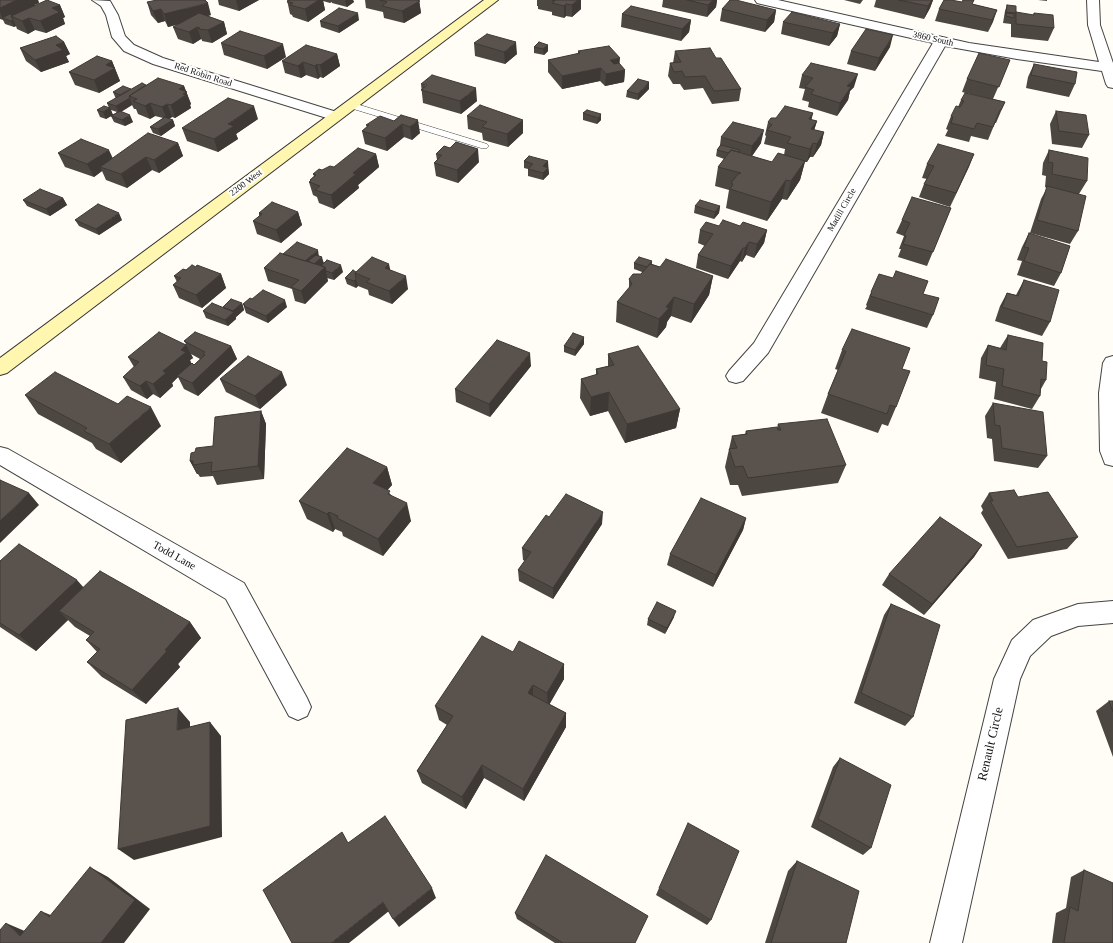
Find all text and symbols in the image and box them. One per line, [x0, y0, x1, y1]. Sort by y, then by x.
street label: 3860 South [912, 29, 954, 49]
street label: Red Robin Road [173, 61, 233, 89]
street label: 2200 West [228, 167, 264, 199]
street label: Madill Circle [825, 186, 859, 234]
street label: Todd Lane [150, 539, 198, 573]
street label: Renault Circle [975, 705, 1007, 783]

